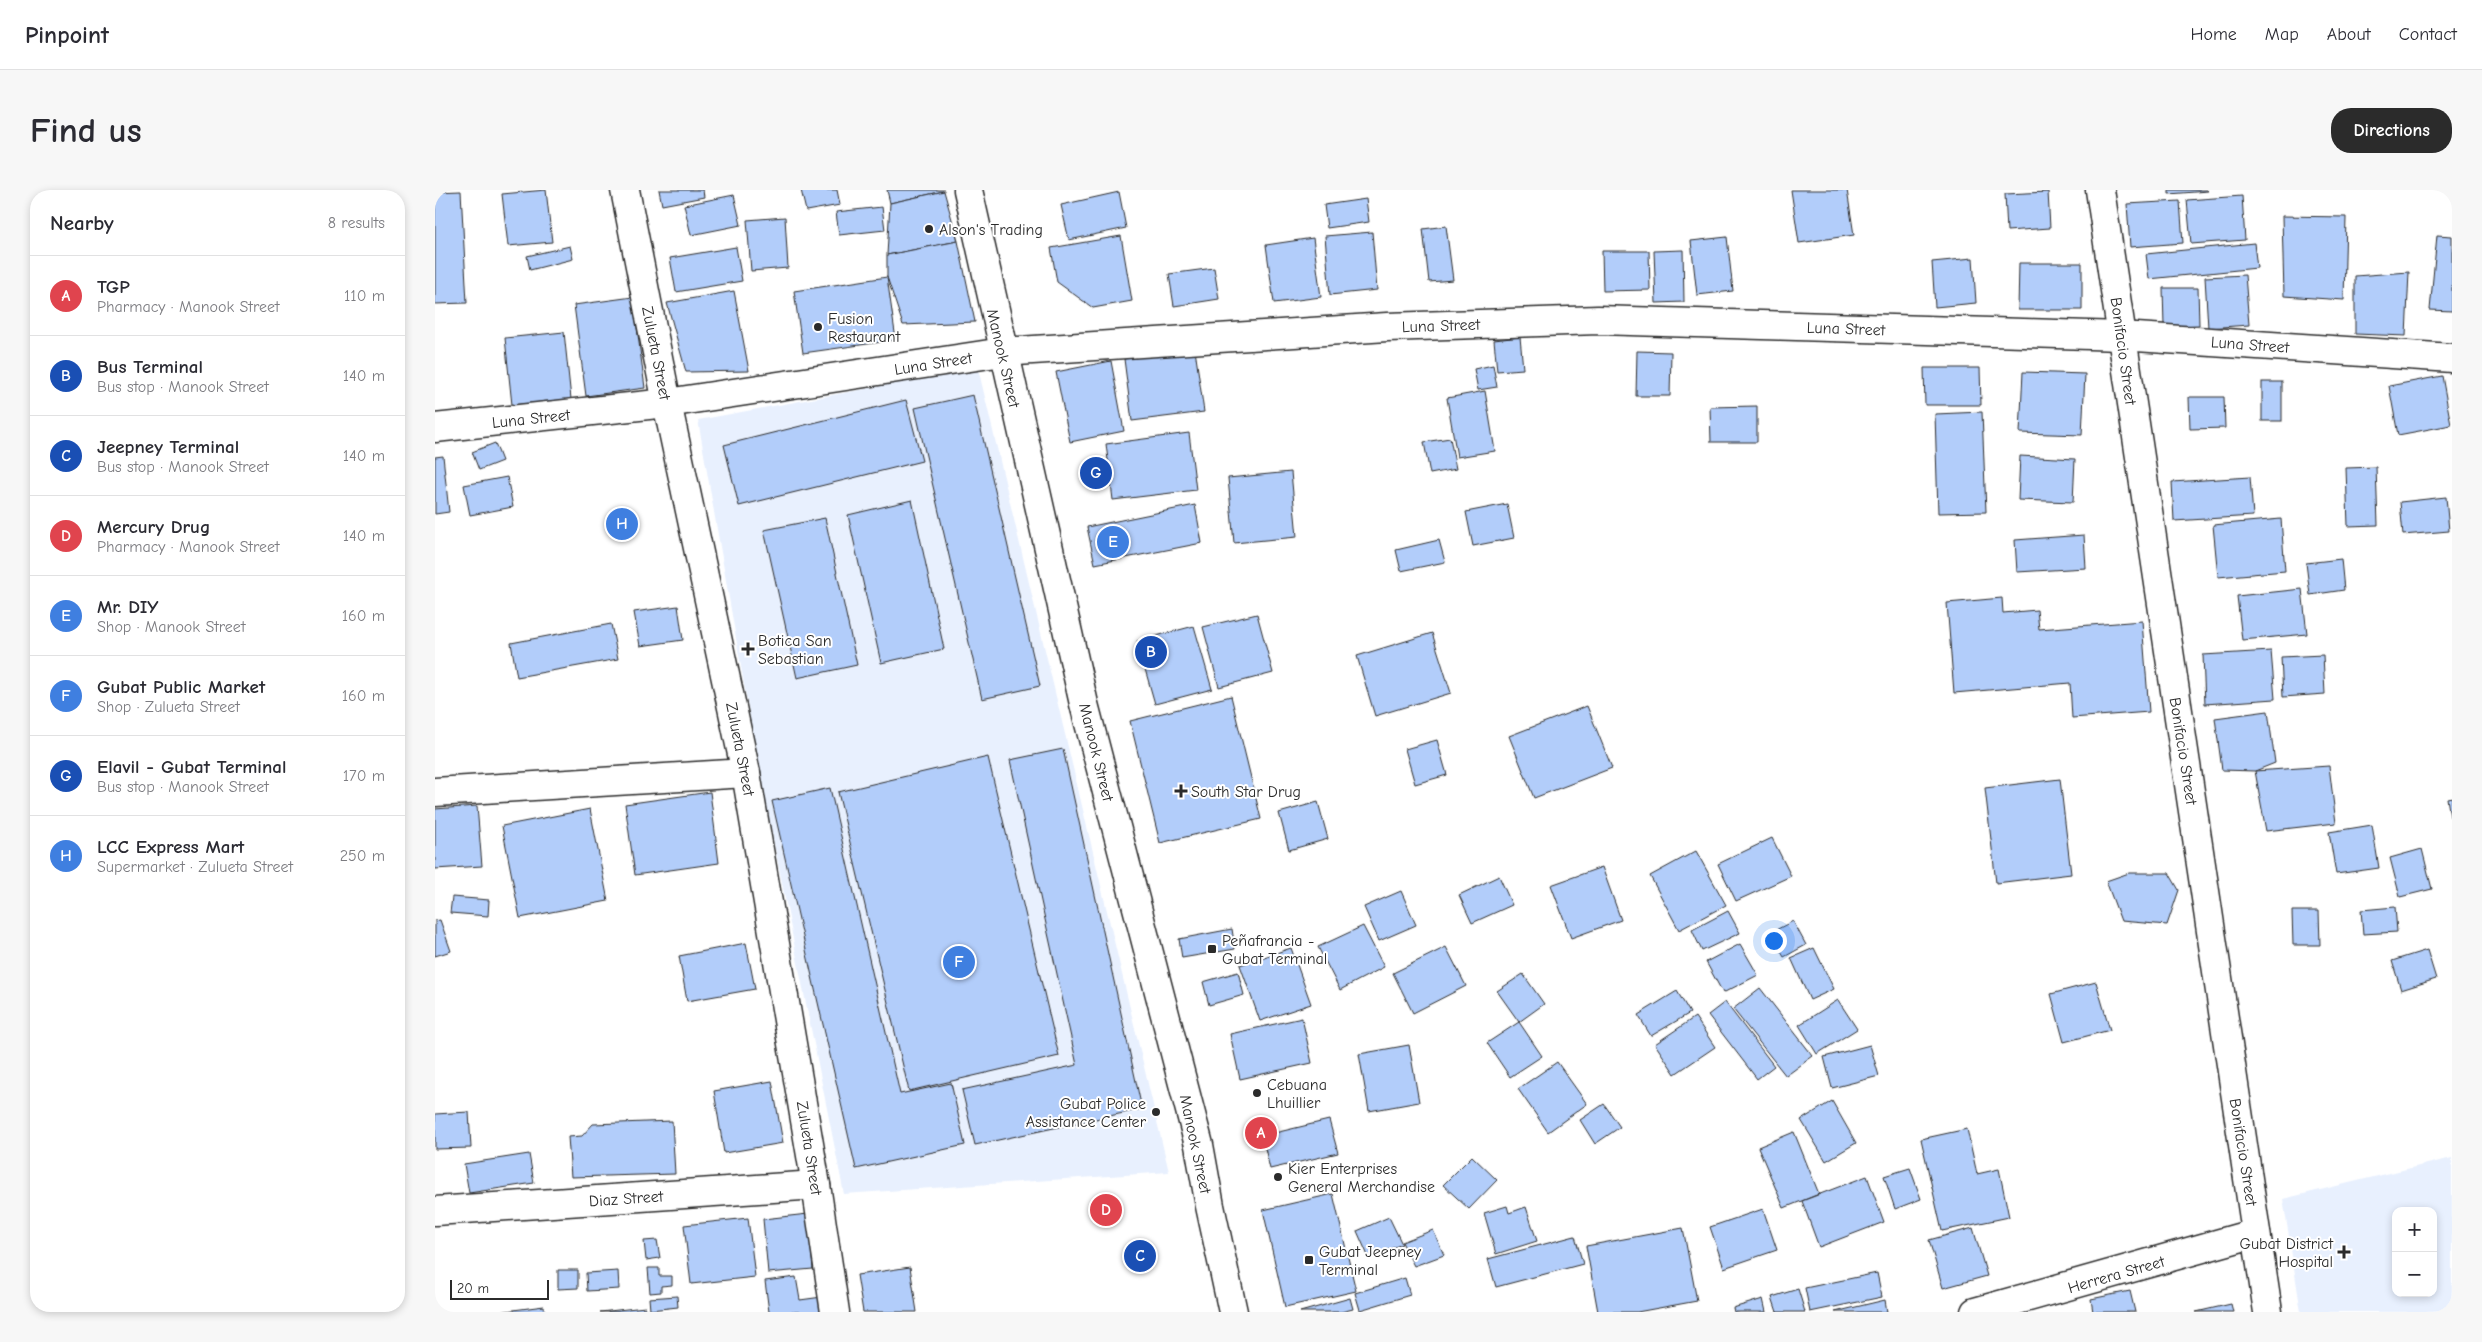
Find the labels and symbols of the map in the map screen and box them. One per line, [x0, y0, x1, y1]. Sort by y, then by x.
place label: Alson's Trading [939, 221, 1043, 239]
marker: Alson's Trading [923, 223, 935, 235]
street label: Bonifacio Street [2107, 296, 2140, 407]
street label: Zulueta Street [638, 305, 674, 402]
street label: Manook Street [983, 307, 1023, 410]
place label: Fusion Restaurant [828, 310, 901, 346]
street label: Luna Street [1401, 316, 1481, 336]
street label: Luna Street [1806, 319, 1886, 339]
marker: Fusion Restaurant [812, 321, 824, 333]
street label: Luna Street [2210, 333, 2290, 357]
street label: Luna Street [893, 349, 974, 379]
street label: Luna Street [491, 406, 571, 432]
pin: G [1080, 454, 1112, 492]
pin: H [606, 505, 638, 543]
pin: E [1097, 523, 1129, 561]
place label: Botica San Sebastian [758, 632, 832, 668]
pin: B [1135, 633, 1167, 671]
marker: Botica San Sebastian [742, 643, 754, 655]
street label: Bonifacio Street [2166, 696, 2200, 807]
street label: Zulueta Street [722, 701, 758, 798]
street label: Manook Street [1075, 701, 1117, 804]
place label: South Star Drug [1191, 783, 1301, 801]
marker: South Star Drug [1175, 785, 1187, 797]
your location [1761, 928, 1787, 954]
place label: Peñafrancia - Gubat Terminal [1222, 932, 1327, 968]
pin: F [943, 943, 975, 981]
marker: Peñafrancia - Gubat Terminal [1206, 943, 1218, 955]
place label: Cebuana Lhuillier [1267, 1076, 1327, 1112]
marker: Cebuana Lhuillier [1251, 1087, 1263, 1099]
street label: Manook Street [1176, 1093, 1214, 1196]
place label: Gubat Police Assistance Center [1026, 1095, 1147, 1131]
street label: Bonifacio Street [2226, 1097, 2260, 1208]
street label: Zulueta Street [793, 1100, 825, 1197]
marker: Gubat Police Assistance Center [1150, 1106, 1162, 1118]
pin: A [1245, 1114, 1277, 1152]
place label: Kier Enterprises General Merchandise [1288, 1160, 1435, 1196]
marker: Kier Enterprises General Merchandise [1272, 1171, 1284, 1183]
street label: Diaz Street [588, 1187, 664, 1211]
pin: D [1090, 1191, 1122, 1229]
place label: Gubat District Hospital [2239, 1235, 2333, 1271]
pin: C [1124, 1237, 1156, 1275]
place label: Gubat Jeepney Terminal [1319, 1243, 1422, 1279]
marker: Gubat District Hospital [2337, 1245, 2351, 1259]
street label: Herrera Street [2066, 1252, 2167, 1297]
marker: Gubat Jeepney Terminal [1303, 1254, 1315, 1266]
scale bar [450, 1277, 549, 1300]

